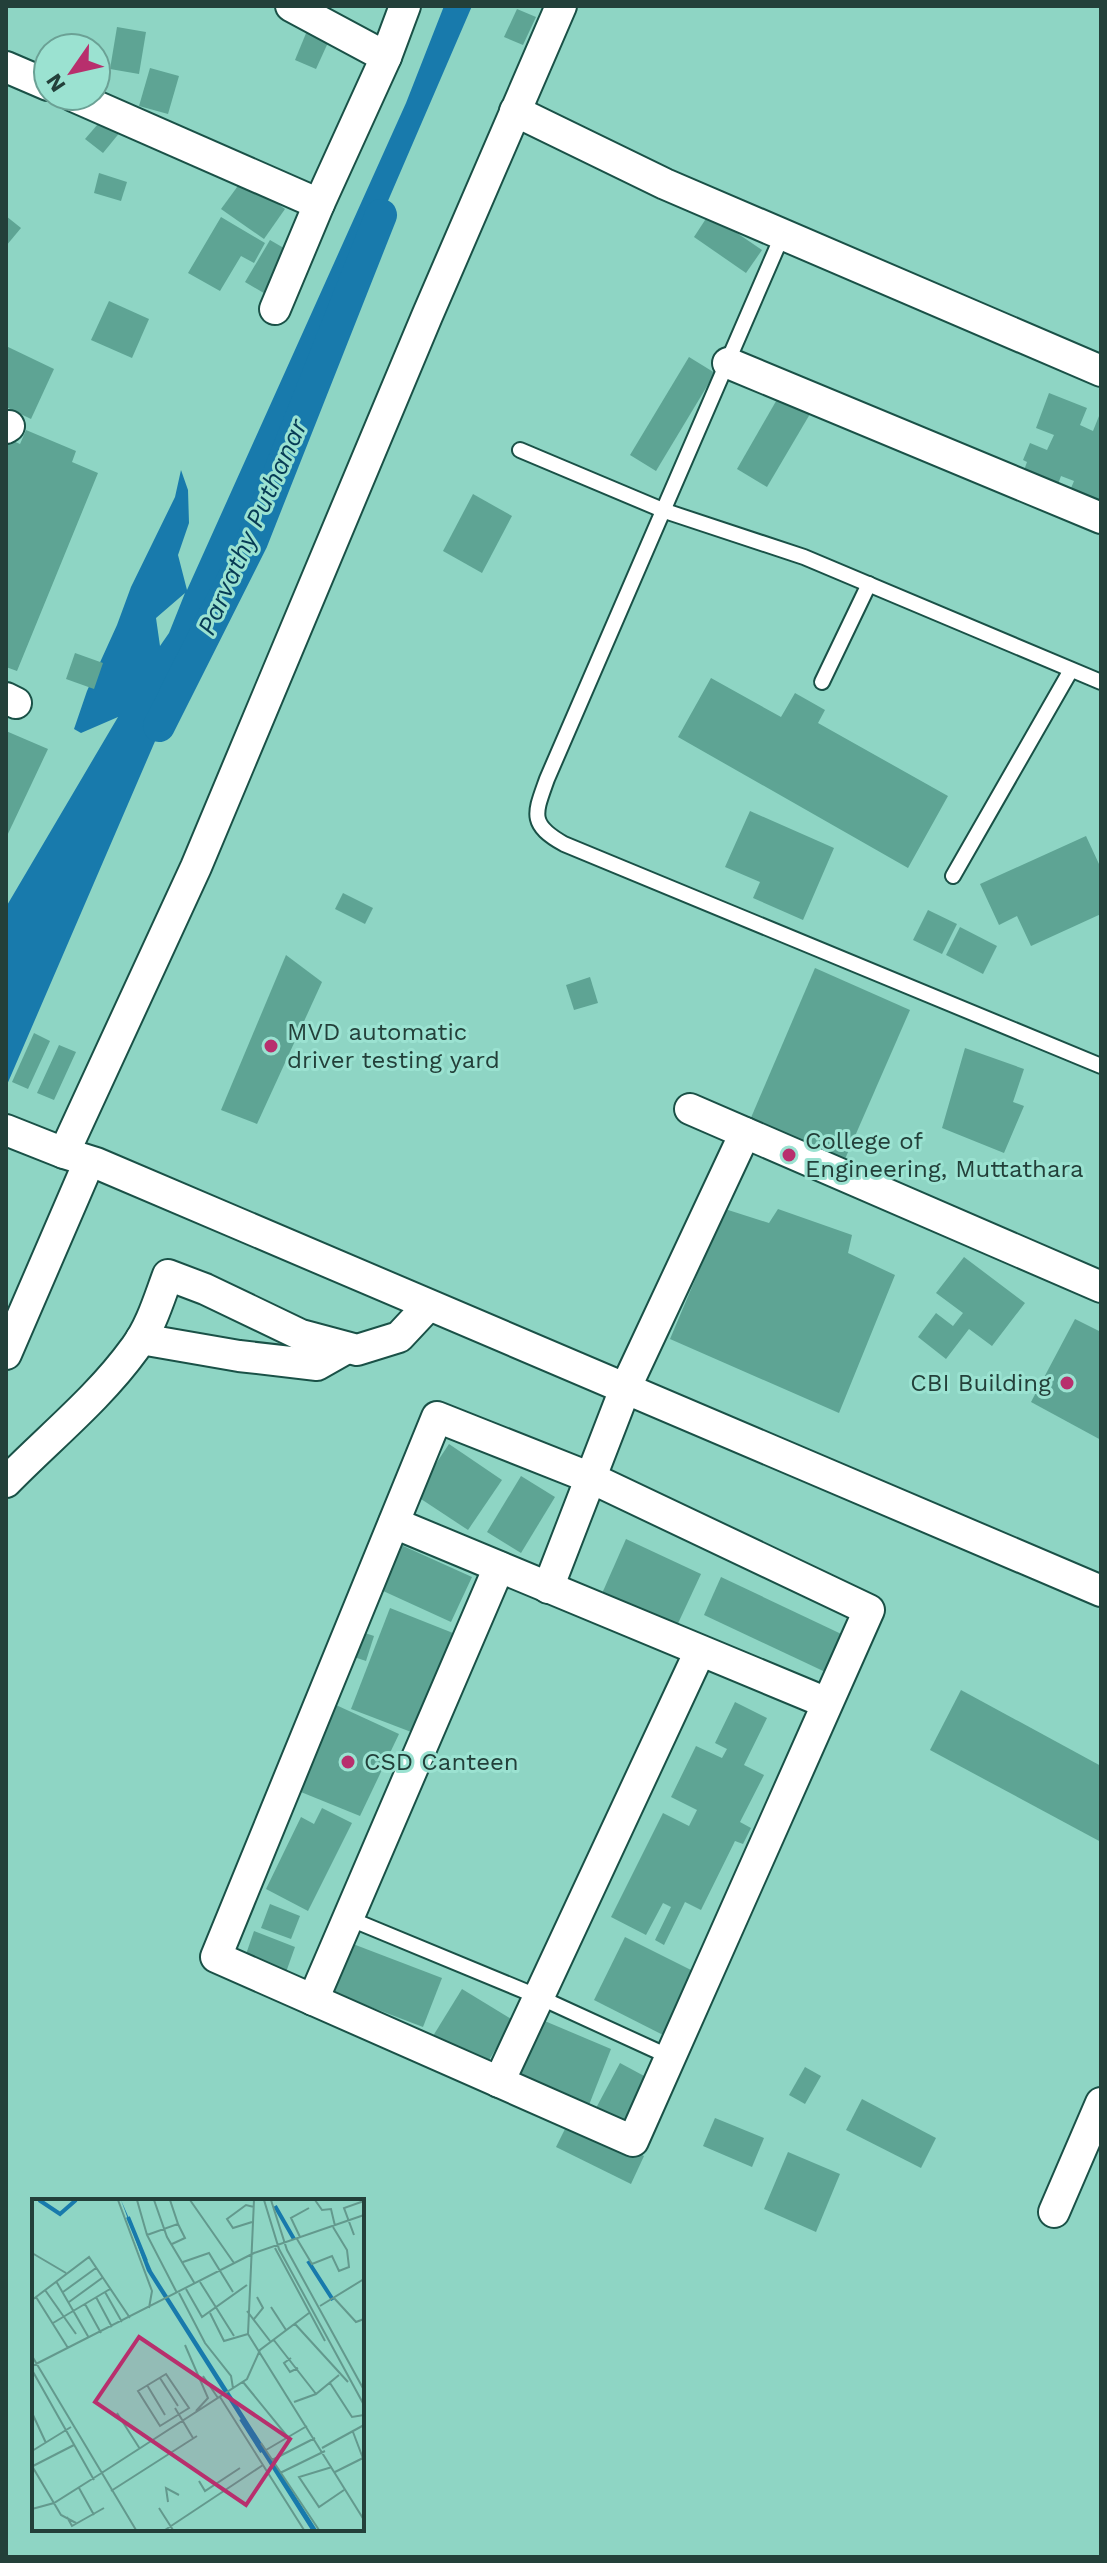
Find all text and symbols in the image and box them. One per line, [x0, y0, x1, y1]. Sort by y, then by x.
north arrow [32, 32, 112, 112]
text: N [41, 69, 71, 97]
water label: Parvathy Puthanar [191, 414, 313, 639]
place label: MVD automatic driver testing yard [287, 1018, 500, 1074]
marker: MVD automatic driver testing yard [262, 1037, 280, 1055]
place label: College of Engineering, Muttathara [805, 1127, 1084, 1183]
marker: College of Engineering, Muttathara [780, 1146, 798, 1164]
place label: CBI Building [910, 1369, 1051, 1397]
marker: CBI Building [1058, 1374, 1076, 1392]
place label: CSD Canteen [364, 1748, 519, 1776]
marker: CSD Canteen [339, 1753, 357, 1771]
inset map [32, 2199, 364, 2531]

